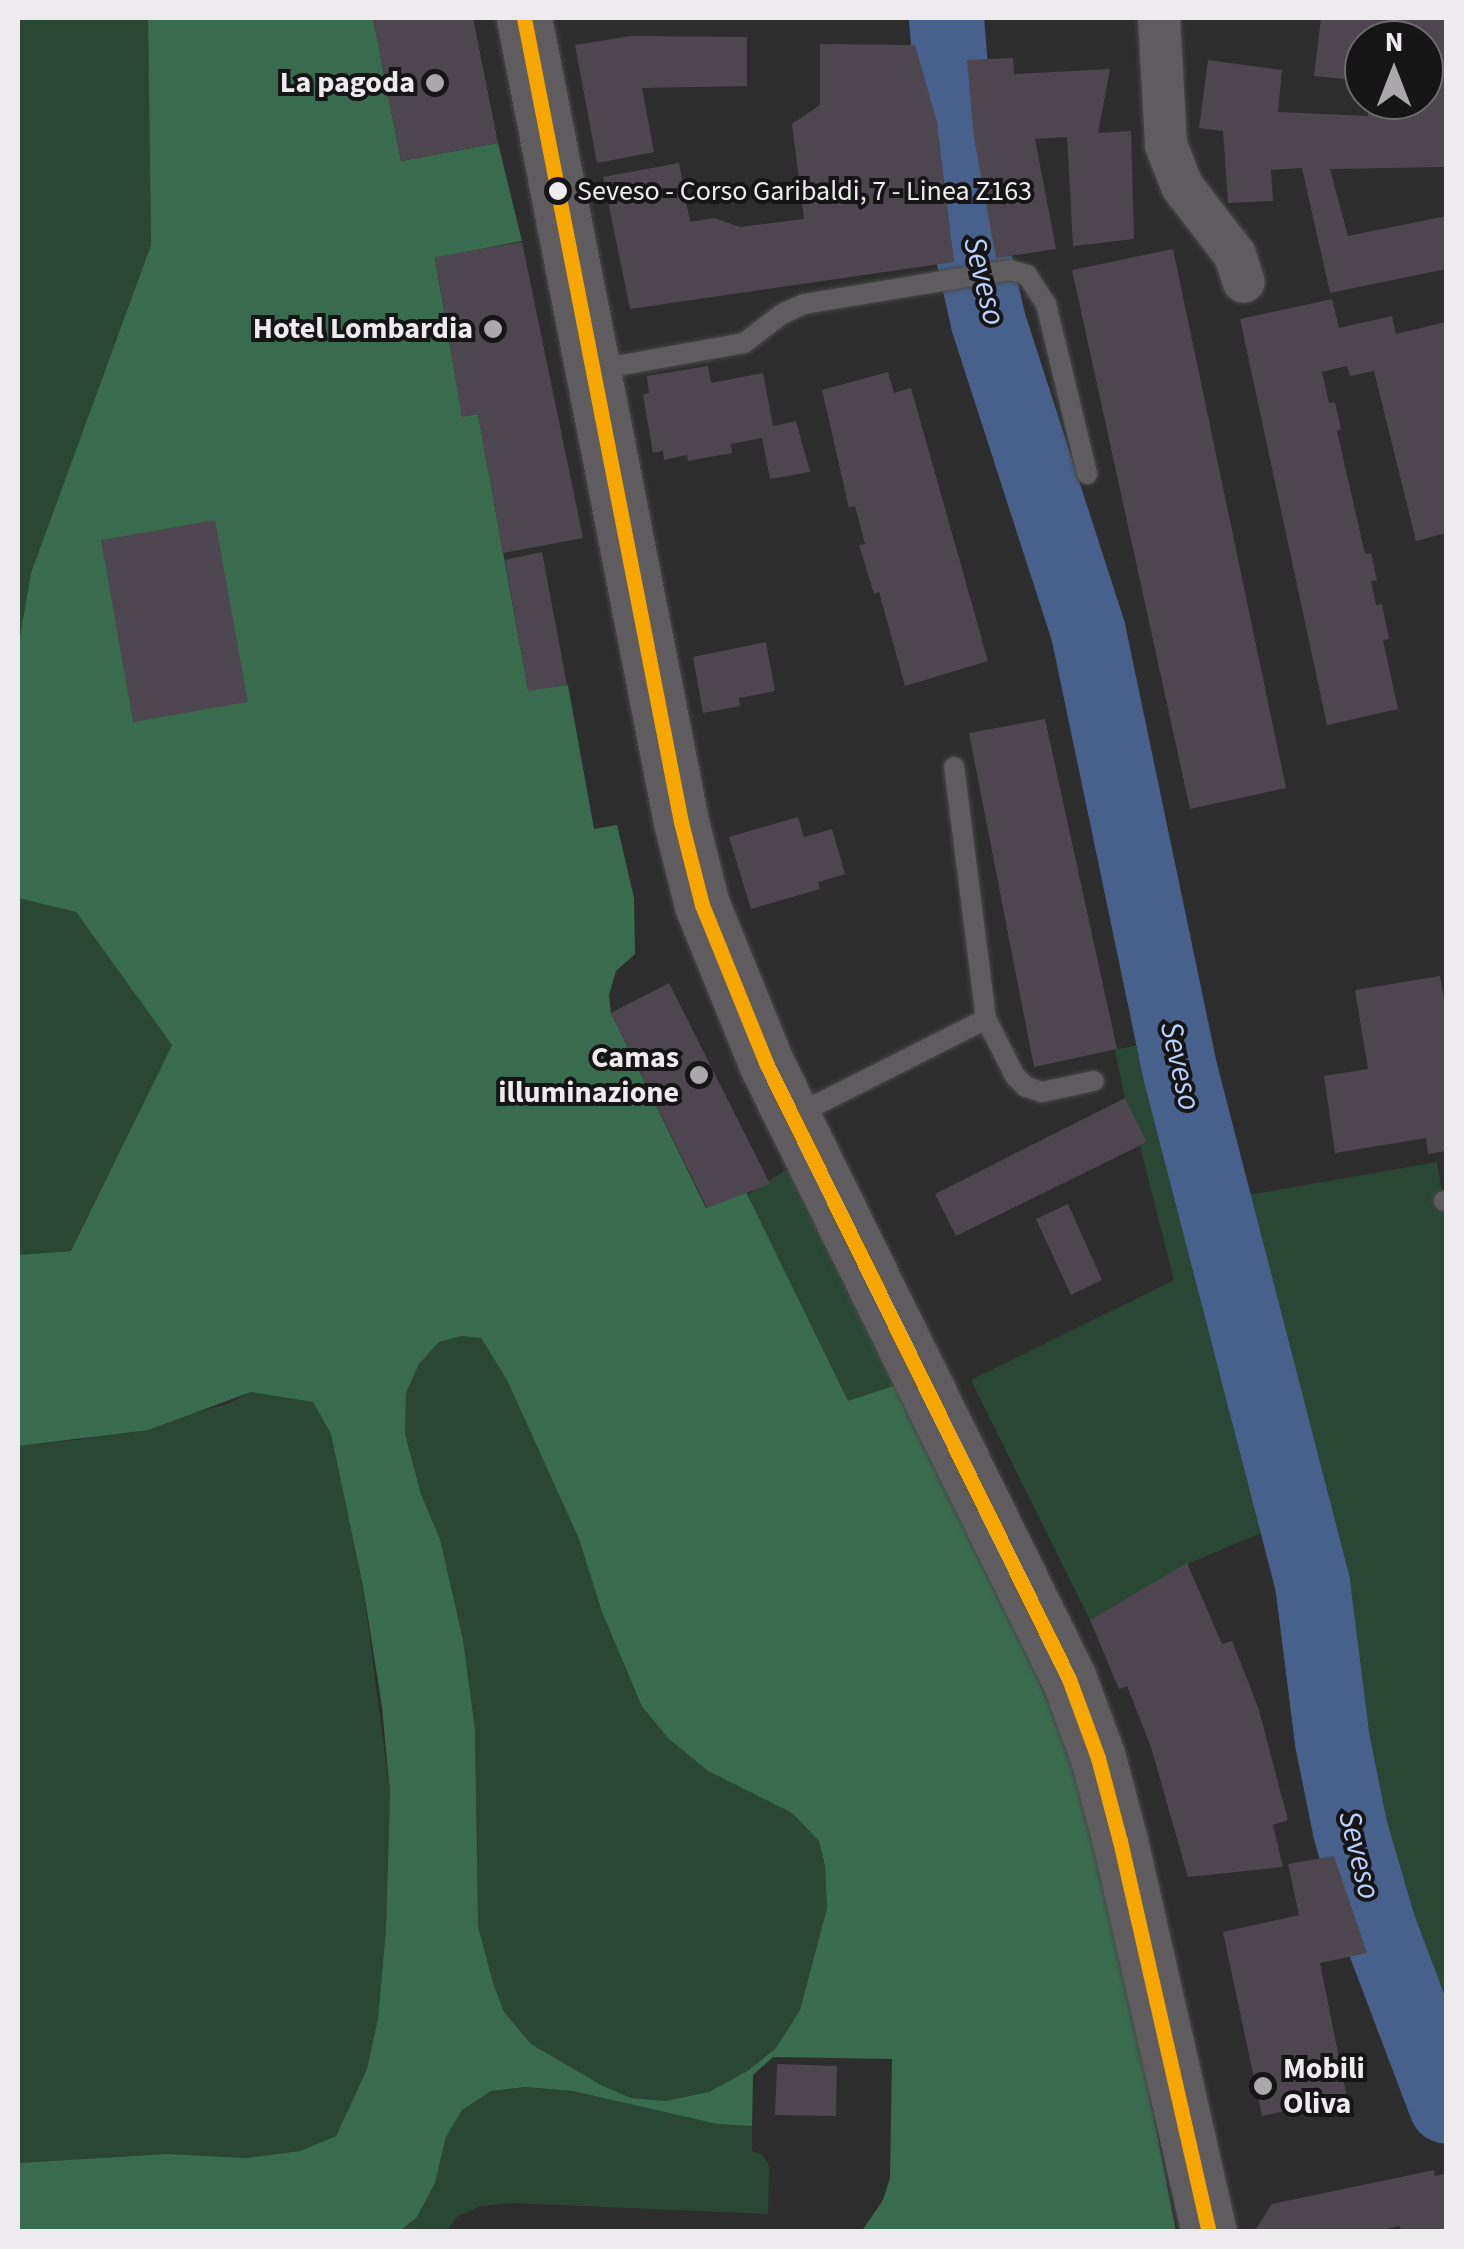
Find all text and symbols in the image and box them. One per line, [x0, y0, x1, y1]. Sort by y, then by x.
north arrow [1344, 20, 1444, 120]
text: N [1385, 22, 1403, 62]
place label: La pagoda [280, 65, 415, 101]
marker: La pagoda [424, 72, 446, 94]
place label: Seveso - Corso Garibaldi, 7 - Linea Z163 [577, 174, 1032, 208]
marker: Seveso - Corso Garibaldi, 7 - Linea Z163 [548, 181, 568, 201]
water label: Seveso [954, 233, 1014, 329]
place label: Hotel Lombardia [253, 311, 473, 347]
marker: Hotel Lombardia [482, 318, 504, 340]
water label: Seveso [1151, 1018, 1209, 1114]
place label: Camas illuminazione [498, 1040, 679, 1110]
marker: Camas illuminazione [688, 1064, 710, 1086]
water label: Seveso [1329, 1807, 1389, 1903]
place label: Mobili Oliva [1283, 2051, 1365, 2122]
marker: Mobili Oliva [1252, 2075, 1274, 2097]

